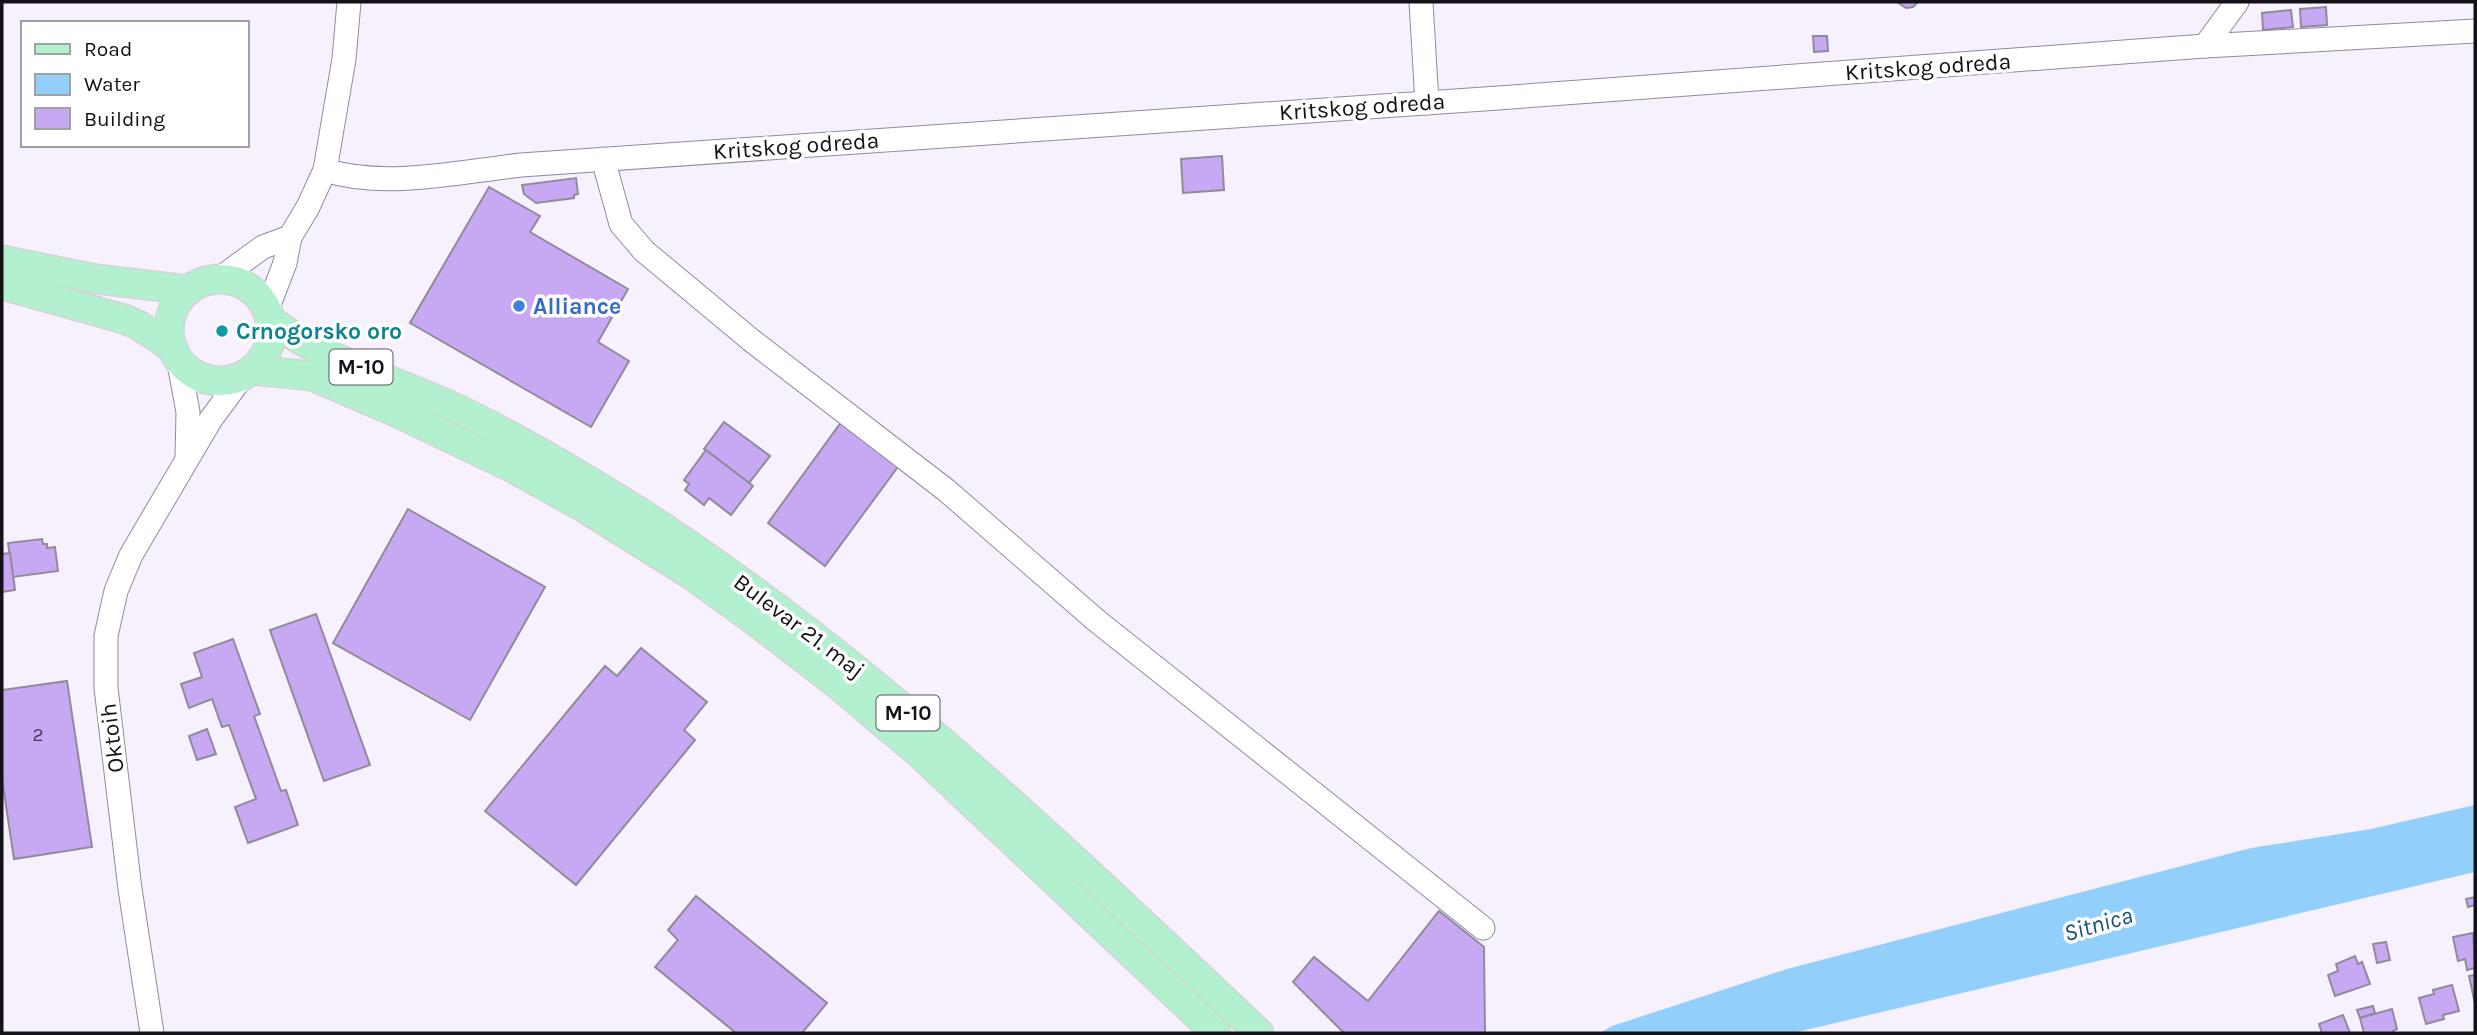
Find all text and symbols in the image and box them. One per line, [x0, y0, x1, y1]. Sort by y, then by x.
legend [21, 21, 248, 147]
text: Road [84, 37, 132, 61]
street label: Kritskog odreda [1844, 48, 2012, 86]
text: Water [84, 72, 140, 96]
street label: Kritskog odreda [1278, 88, 1446, 126]
text: Building [84, 107, 165, 131]
street label: Kritskog odreda [712, 127, 880, 165]
place label: Alliance [533, 293, 621, 320]
marker: Alliance [511, 298, 527, 314]
place label: Crnogorsko oro [236, 318, 402, 345]
marker: Crnogorsko oro [214, 323, 230, 339]
road number: M-10 [330, 350, 392, 384]
street label: Bulevar 21. maj [728, 568, 870, 684]
road number: M-10 [876, 696, 940, 730]
street label: Oktoih [94, 702, 130, 774]
house number: 2 [32, 724, 44, 746]
water label: Sitnica [2060, 901, 2136, 947]

